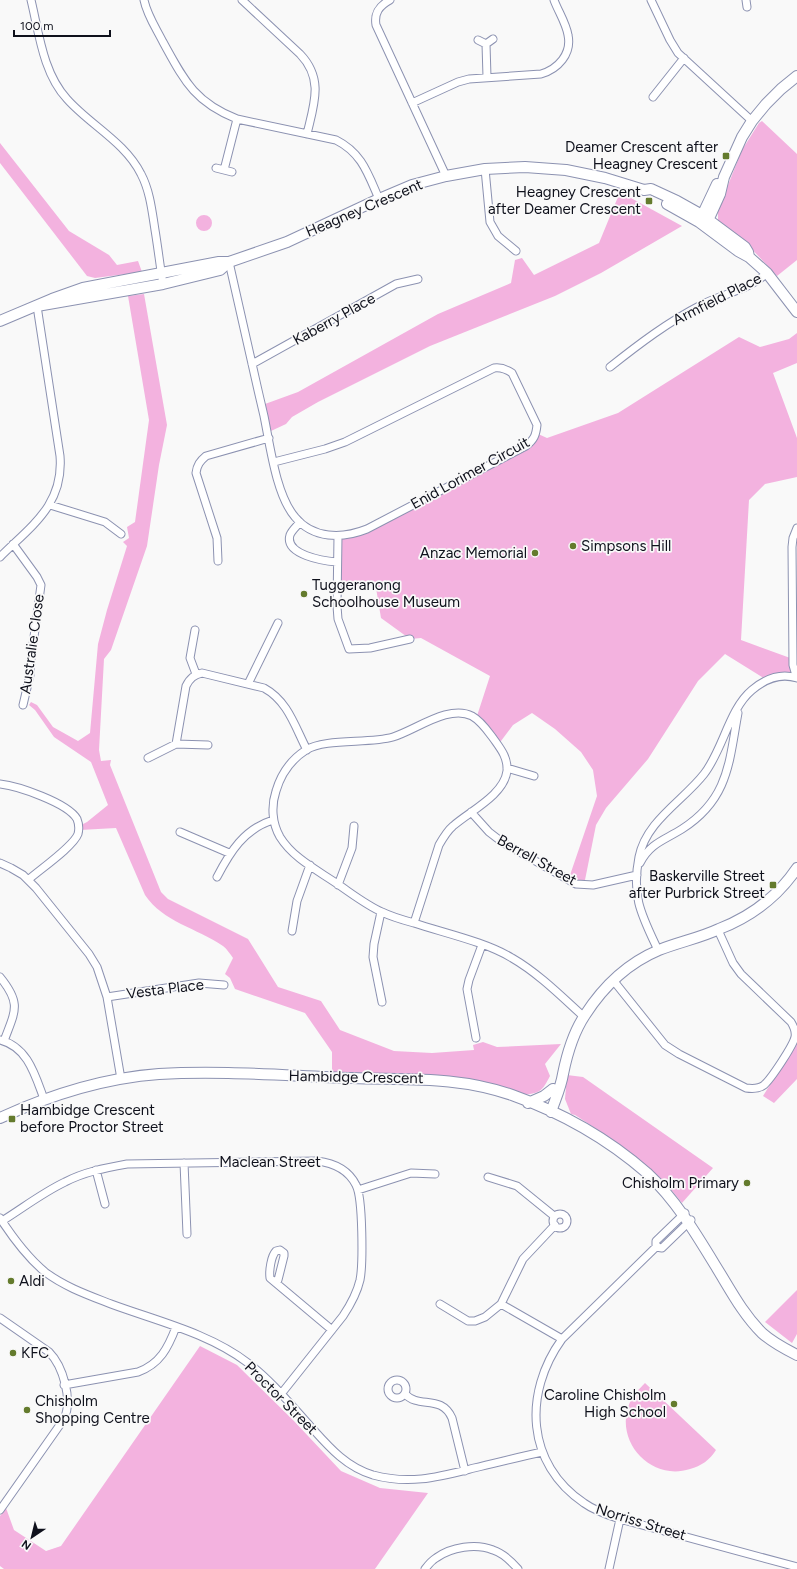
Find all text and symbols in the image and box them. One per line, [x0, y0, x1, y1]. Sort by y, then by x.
scale bar [14, 12, 110, 38]
text: 100 m [20, 19, 54, 33]
place label: Deamer Crescent after Heagney Crescent [565, 138, 718, 173]
marker: Deamer Crescent after Heagney Crescent [721, 151, 731, 161]
street label: Heagney Crescent [303, 175, 425, 241]
place label: Heagney Crescent after Deamer Crescent [488, 183, 641, 218]
marker: Heagney Crescent after Deamer Crescent [644, 196, 654, 206]
street label: Armfield Place [670, 269, 764, 329]
street label: Kaberry Place [290, 289, 378, 349]
street label: Enid Lorimer Circuit [407, 433, 533, 513]
place label: Simpsons Hill [581, 537, 671, 555]
marker: Simpsons Hill [568, 541, 578, 551]
place label: Anzac Memorial [420, 544, 527, 562]
marker: Anzac Memorial [530, 548, 540, 558]
place label: Tuggeranong Schoolhouse Museum [312, 576, 460, 611]
marker: Tuggeranong Schoolhouse Museum [299, 589, 309, 599]
street label: Australie Close [16, 593, 48, 695]
street label: Berrell Street [494, 831, 580, 889]
place label: Baskerville Street after Purbrick Street [629, 867, 765, 902]
marker: Baskerville Street after Purbrick Street [768, 880, 778, 890]
street label: Vesta Place [125, 975, 205, 1003]
street label: Hambidge Crescent [288, 1067, 424, 1087]
place label: Hambidge Crescent before Proctor Street [20, 1101, 164, 1136]
marker: Hambidge Crescent before Proctor Street [7, 1114, 17, 1124]
street label: Maclean Street [219, 1153, 321, 1171]
place label: Chisholm Primary [622, 1174, 739, 1192]
marker: Chisholm Primary [742, 1178, 752, 1188]
place label: Aldi [19, 1272, 45, 1290]
marker: Aldi [6, 1276, 16, 1286]
place label: KFC [21, 1344, 49, 1362]
marker: KFC [8, 1348, 18, 1358]
street label: Proctor Street [241, 1358, 321, 1438]
place label: Caroline Chisholm High School [544, 1386, 666, 1421]
place label: Chisholm Shopping Centre [35, 1392, 150, 1427]
marker: Caroline Chisholm High School [669, 1399, 679, 1409]
marker: Chisholm Shopping Centre [22, 1405, 32, 1415]
street label: Norriss Street [594, 1500, 689, 1544]
north arrow [12, 1517, 52, 1557]
text: N [19, 1537, 34, 1553]

